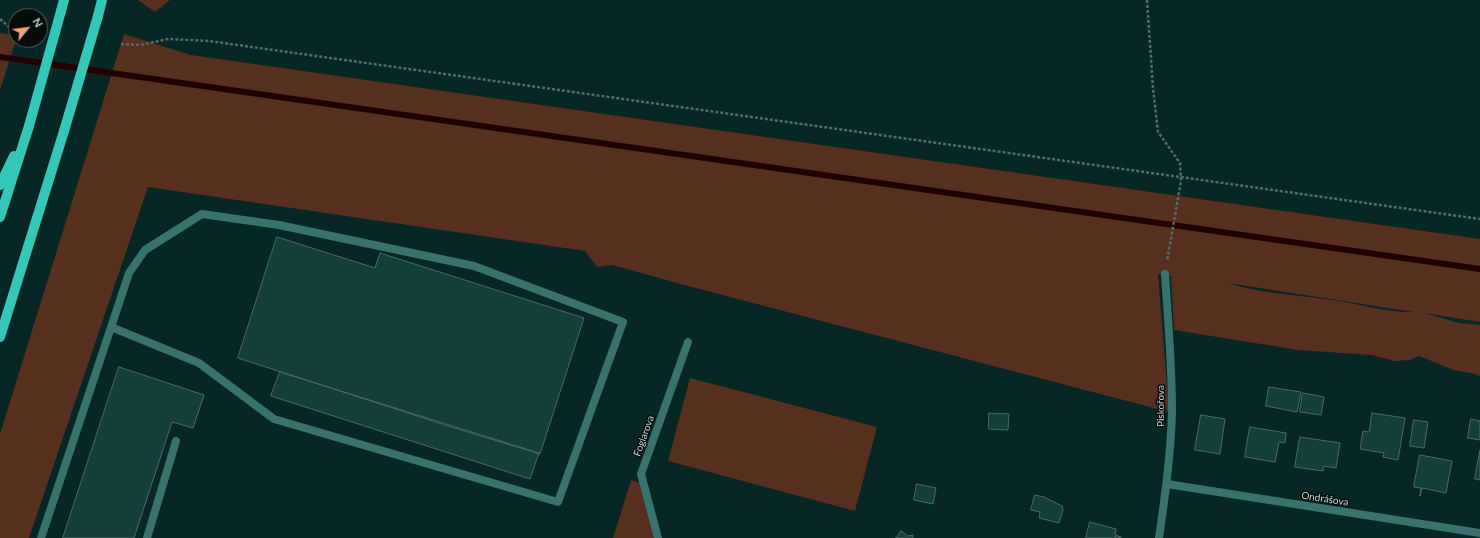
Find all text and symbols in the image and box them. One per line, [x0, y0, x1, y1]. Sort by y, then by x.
north arrow [8, 8, 48, 48]
text: N [30, 16, 46, 29]
street label: Piskořova [1155, 385, 1167, 427]
street label: Foglarova [631, 414, 657, 458]
street label: Ondrášova [1301, 489, 1349, 509]

